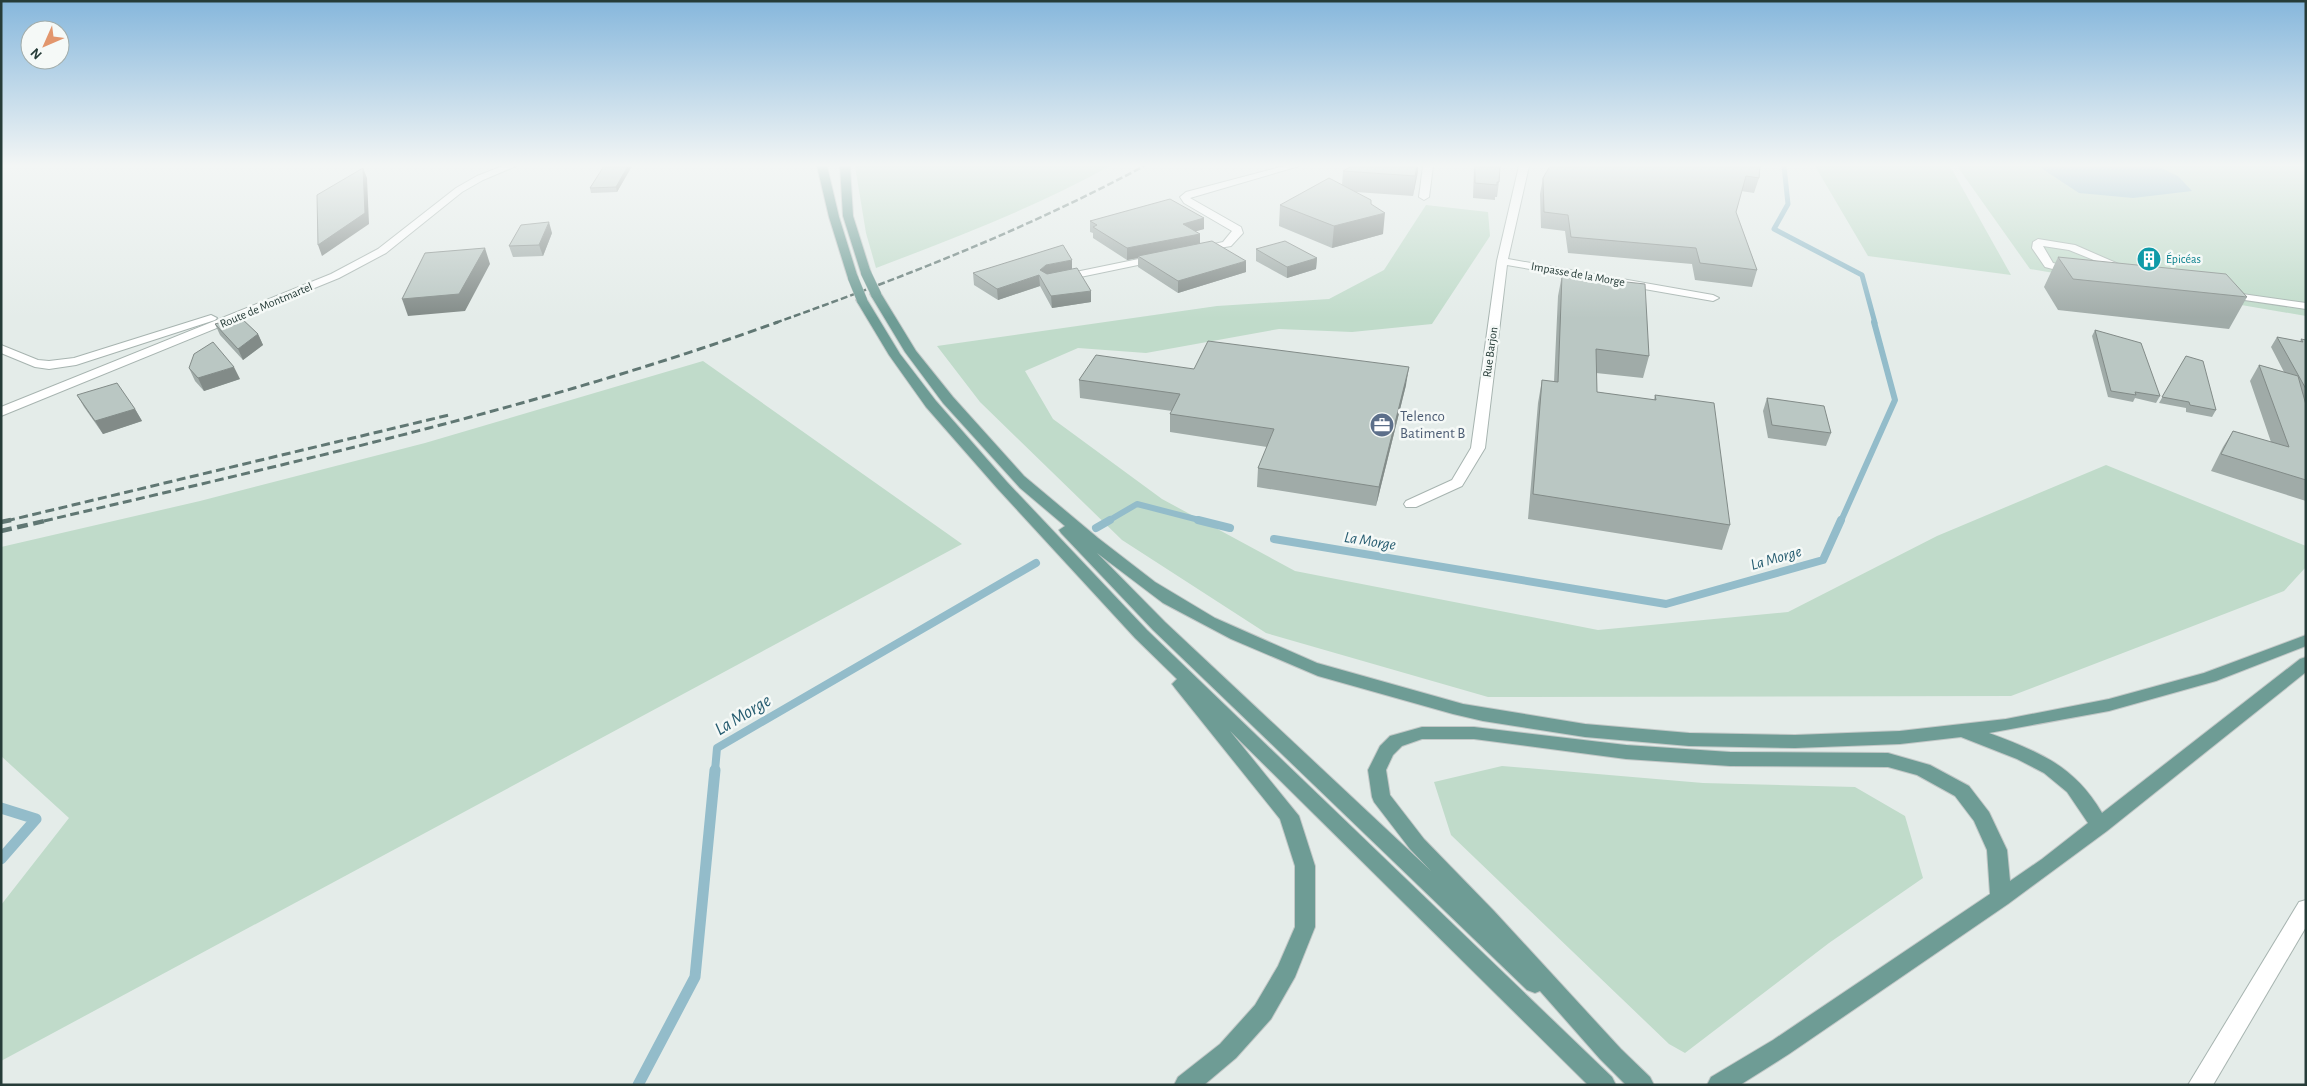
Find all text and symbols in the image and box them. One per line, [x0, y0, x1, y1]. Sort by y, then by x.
north arrow [20, 20, 70, 70]
text: N [28, 45, 45, 62]
building icon: Épicéas [2136, 246, 2162, 272]
place label: Épicéas [2166, 252, 2201, 265]
street label: Impasse de la Morge [1530, 260, 1626, 288]
street label: Route de Montmartel [218, 280, 314, 330]
street label: Rue Barjon [1481, 326, 1500, 378]
place label: Telenco Batiment B [1400, 409, 1465, 441]
office icon: Telenco Batiment B [1369, 412, 1395, 438]
water label: La Morge [1343, 529, 1397, 553]
water label: La Morge [1749, 543, 1803, 573]
water label: La Morge [712, 691, 774, 739]

